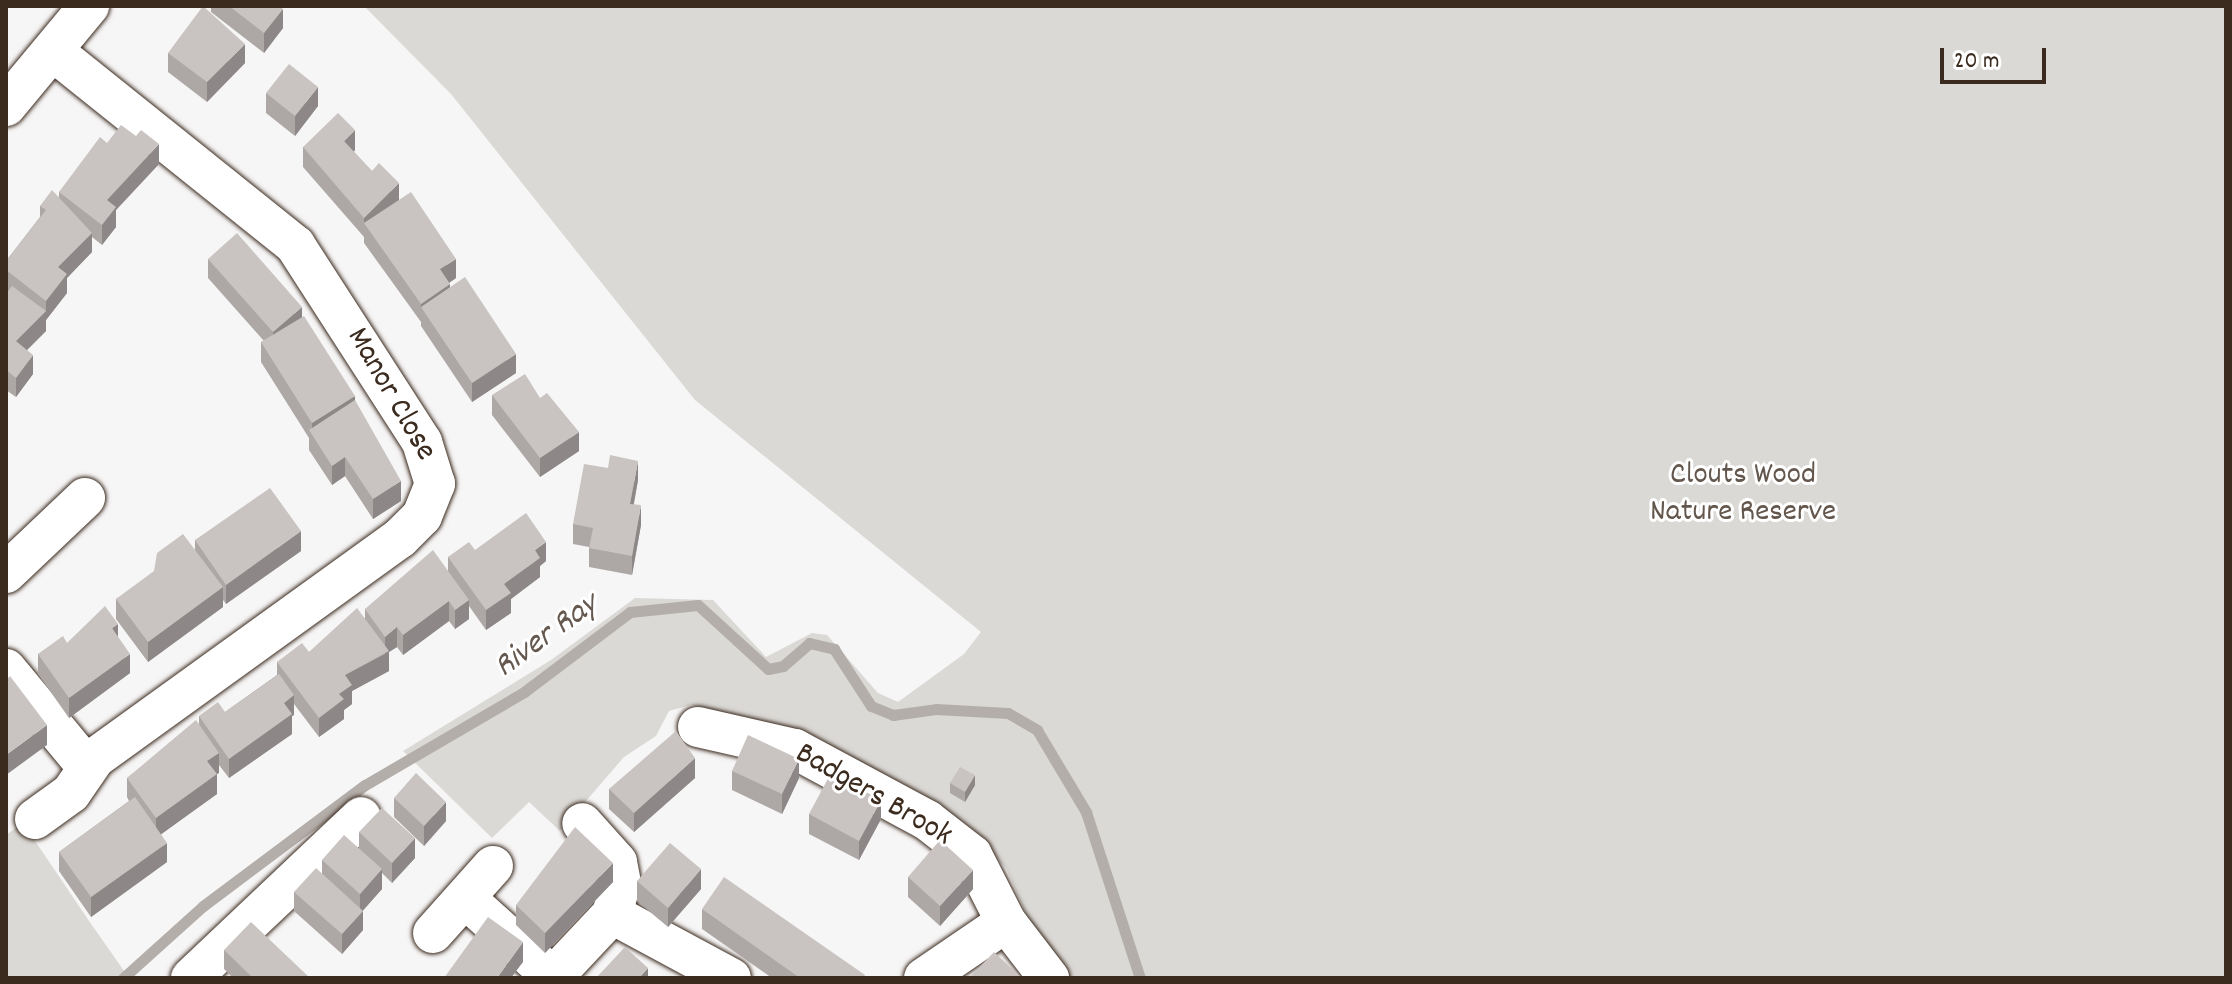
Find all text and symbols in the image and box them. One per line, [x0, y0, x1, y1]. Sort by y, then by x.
scale bar [1944, 32, 2050, 82]
text: 20 m [1954, 45, 2000, 79]
street label: Manor Close [337, 322, 443, 468]
park label: Clouts Wood Nature Reserve [1650, 458, 1836, 533]
water label: River Ray [487, 586, 607, 688]
street label: Badgers Brook [788, 736, 958, 856]

